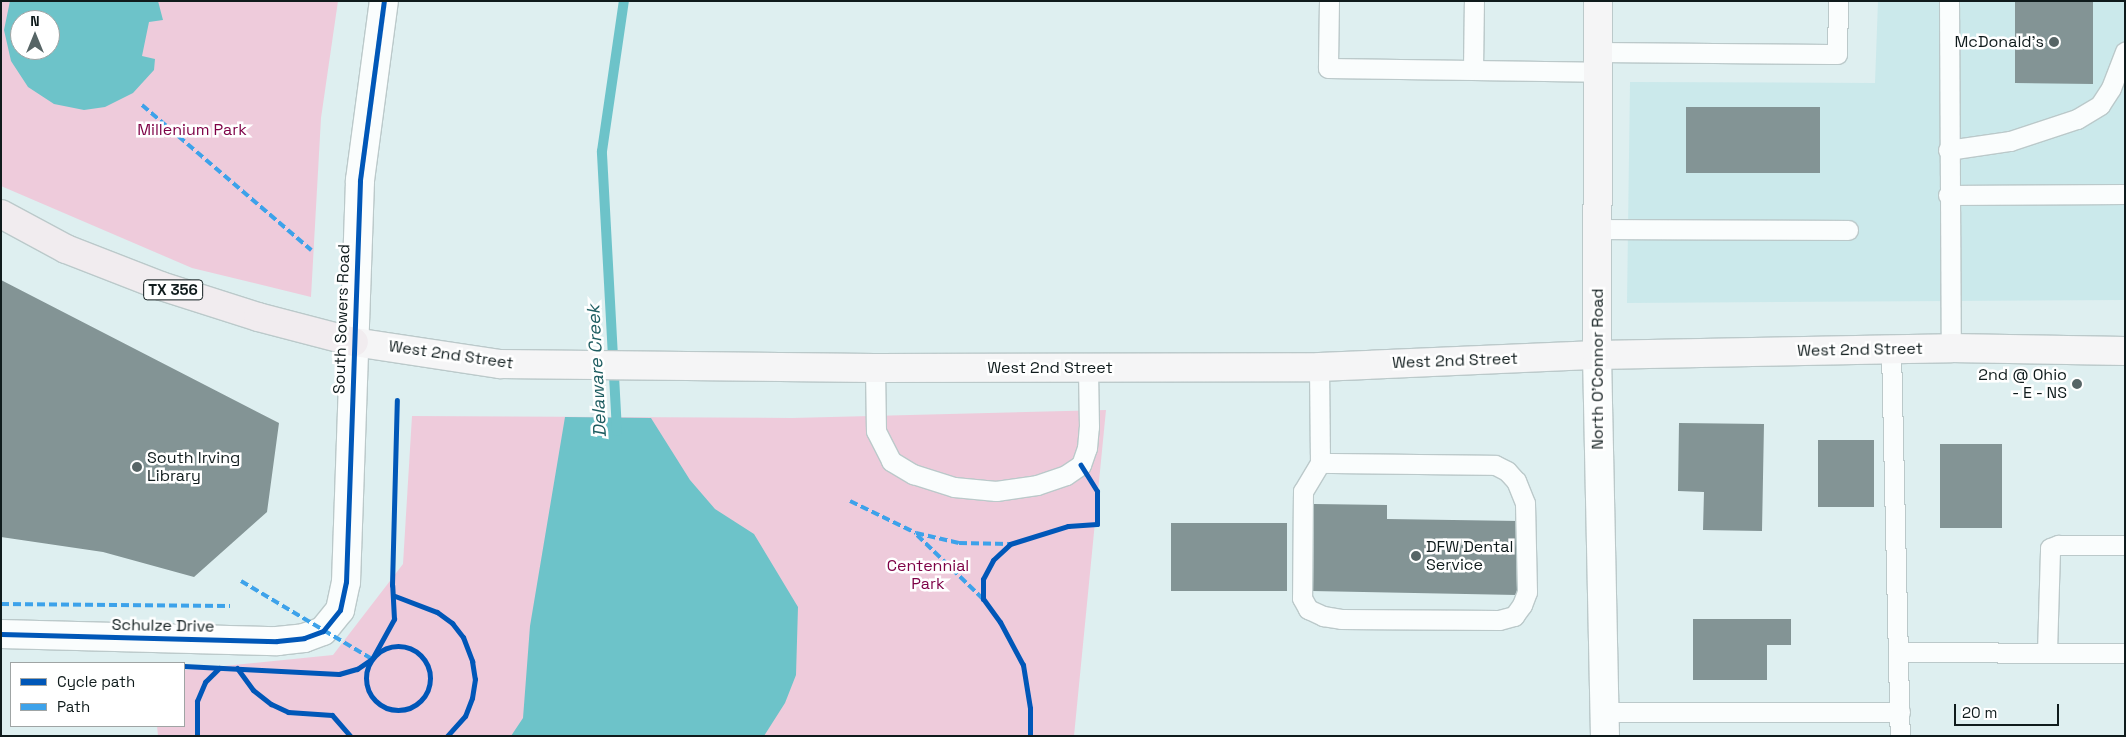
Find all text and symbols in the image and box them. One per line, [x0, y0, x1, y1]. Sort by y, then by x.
north arrow [10, 10, 60, 60]
text: N [30, 12, 40, 30]
place label: McDonald's [1954, 32, 2044, 52]
marker: McDonald's [2048, 36, 2060, 48]
park label: Millenium Park [137, 120, 247, 140]
street label: South Sowers Road [330, 244, 354, 394]
road number: TX 356 [143, 278, 203, 302]
street label: North O'Connor Road [1588, 288, 1608, 450]
water label: Delaware Creek [583, 304, 611, 438]
street label: West 2nd Street [387, 337, 515, 373]
street label: West 2nd Street [1797, 339, 1923, 361]
street label: West 2nd Street [1392, 349, 1518, 373]
street label: West 2nd Street [987, 358, 1113, 378]
place label: 2nd @ Ohio - E - NS [1978, 365, 2067, 403]
marker: 2nd @ Ohio - E - NS [2071, 378, 2083, 390]
place label: South Irving Library [147, 448, 240, 486]
marker: South Irving Library [131, 461, 143, 473]
place label: DFW Dental Service [1426, 537, 1513, 575]
marker: DFW Dental Service [1410, 550, 1422, 562]
park label: Centennial Park [887, 556, 969, 594]
street label: Schulze Drive [111, 616, 215, 636]
legend [10, 662, 185, 727]
text: Cycle path [57, 672, 135, 691]
scale bar [1956, 694, 2061, 726]
text: Path [57, 697, 90, 716]
text: 20 m [1962, 703, 1997, 722]

